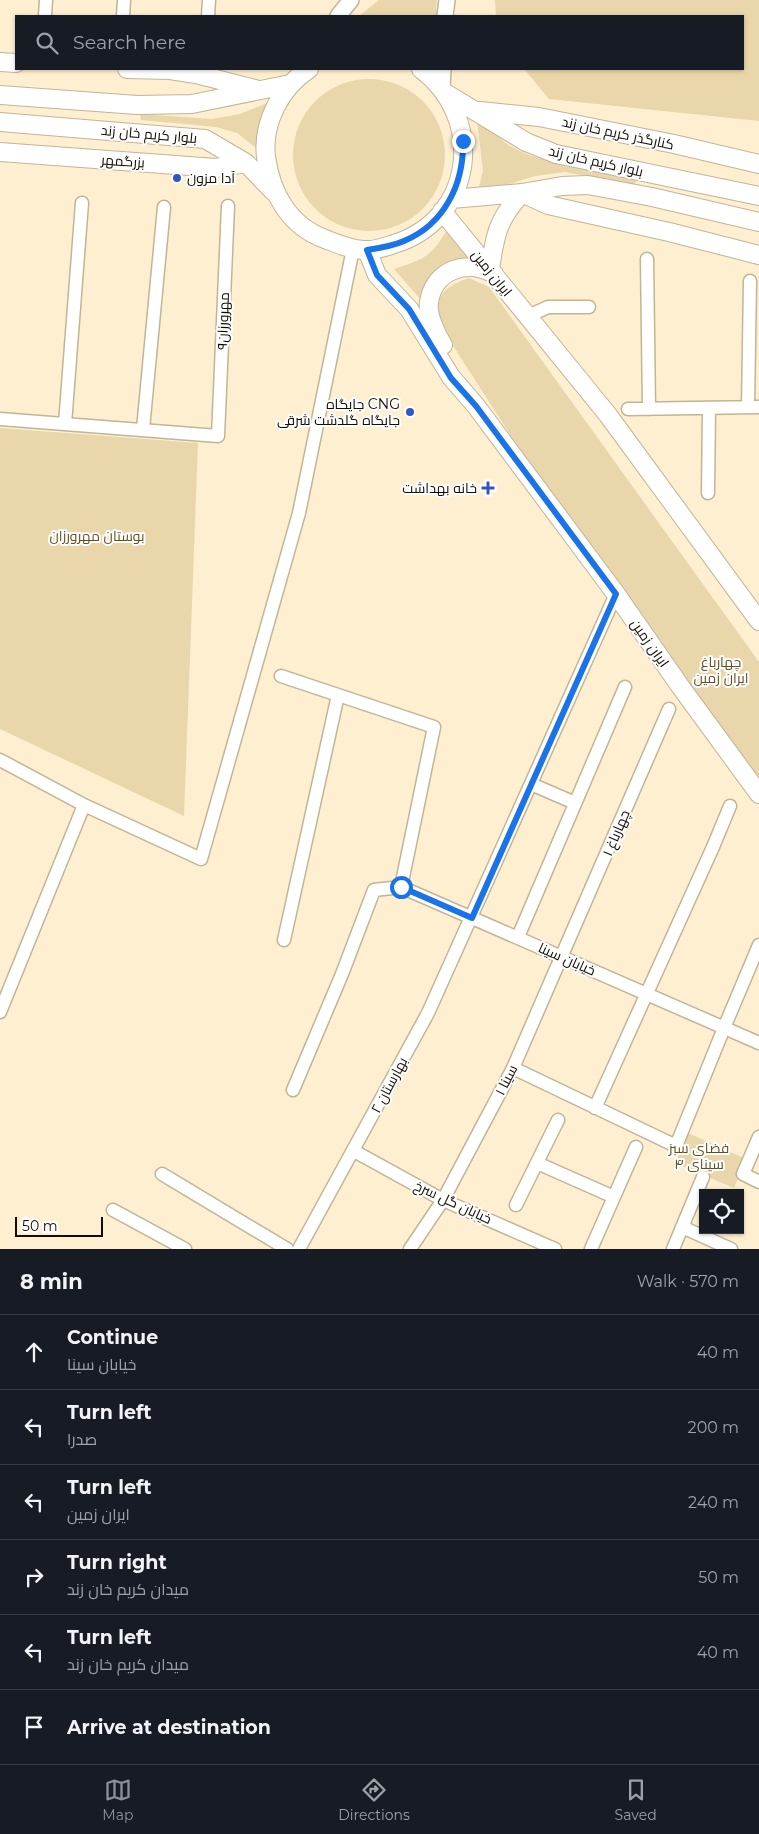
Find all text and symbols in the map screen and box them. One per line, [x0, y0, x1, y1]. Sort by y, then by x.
search box [15, 15, 744, 70]
icon: search [33, 29, 61, 57]
text: Search here [73, 31, 186, 54]
street label: کنارگذر کریم خان زند [560, 112, 676, 155]
street label: بلوار کریم خان زند [100, 121, 198, 148]
route end [452, 130, 475, 153]
street label: بلوار کریم خان زند [547, 141, 645, 182]
street label: بزرگمهر [99, 150, 146, 172]
place label: آدا مزون [187, 169, 235, 187]
marker: آدا مزون [171, 172, 183, 184]
street label: ایران زمین [468, 246, 516, 300]
street label: مهرورزان۹ [213, 292, 233, 350]
place label: جایگاه CNG جایگاه گلدشت شرقی [277, 395, 400, 429]
marker: جایگاه CNG جایگاه گلدشت شرقی [404, 406, 416, 418]
place label: خانه بهداشت [402, 479, 477, 497]
marker: خانه بهداشت [481, 481, 495, 495]
park label: بوستان مهرورزان [49, 527, 145, 545]
street label: ایران زمین [627, 615, 673, 671]
park label: چهارباغ ایران زمین [693, 653, 749, 687]
street label: چهارباغ ۱ [598, 807, 635, 859]
route start [390, 876, 413, 899]
street label: خیابان سینا [536, 938, 598, 980]
street label: بهارستان ۲ [367, 1054, 411, 1116]
street label: سینا ۱ [491, 1062, 521, 1098]
park label: فضای سبز سینای ۴ [668, 1139, 729, 1173]
street label: خیابان گل سرخ [411, 1176, 495, 1228]
map controls [699, 1189, 744, 1234]
button: locate [699, 1189, 744, 1234]
scale bar [15, 1214, 102, 1237]
text: 50 m [22, 1217, 58, 1235]
text: 8 min [20, 1269, 83, 1294]
text: Walk · 570 m [637, 1272, 739, 1291]
text: Continue [67, 1326, 158, 1349]
icon: ahead [20, 1338, 48, 1366]
text: 40 m [697, 1343, 739, 1362]
text: خیابان سینا [67, 1355, 137, 1374]
text: Turn left [67, 1401, 152, 1424]
icon: left [20, 1413, 48, 1441]
text: 200 m [688, 1418, 739, 1437]
text: صدرا [67, 1430, 97, 1449]
text: Turn left [67, 1476, 152, 1499]
icon: left [20, 1488, 48, 1516]
text: 240 m [688, 1493, 739, 1512]
text: ایران زمین [67, 1505, 130, 1524]
text: Turn right [67, 1551, 167, 1574]
icon: right [20, 1563, 48, 1591]
text: 50 m [698, 1568, 739, 1587]
text: میدان کریم خان زند [67, 1580, 189, 1599]
text: Turn left [67, 1626, 152, 1649]
icon: left [20, 1638, 48, 1666]
text: 40 m [697, 1643, 739, 1662]
text: میدان کریم خان زند [67, 1655, 189, 1674]
icon: arrive [20, 1713, 48, 1741]
text: Arrive at destination [67, 1716, 271, 1739]
tab: Map [102, 1776, 133, 1824]
tab: Directions [338, 1776, 410, 1824]
tab: Saved [615, 1776, 657, 1824]

